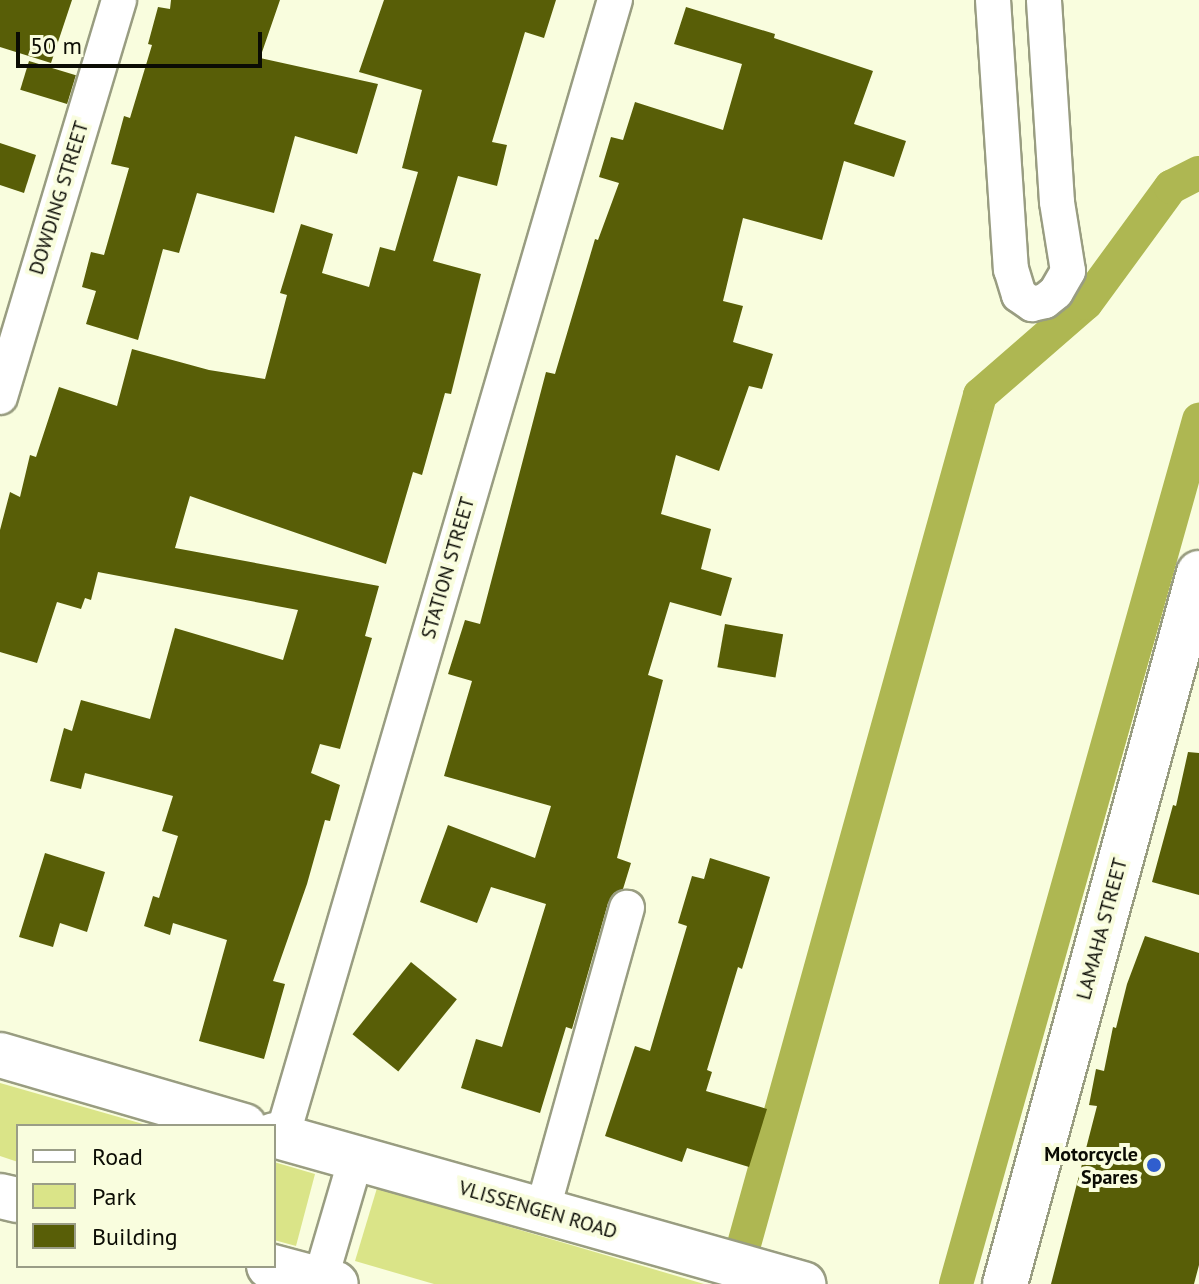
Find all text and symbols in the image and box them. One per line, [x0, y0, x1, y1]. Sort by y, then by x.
scale bar [20, 16, 266, 66]
text: 50 m [30, 30, 82, 61]
street label: DOWDING STREET [24, 118, 94, 278]
street label: STATION STREET [416, 494, 480, 642]
street label: LAMAHA STREET [1071, 855, 1133, 1003]
legend [16, 1124, 276, 1268]
text: Road [92, 1141, 143, 1172]
place label: Motorcycle Spares [1044, 1142, 1138, 1189]
marker: Motorcycle Spares [1145, 1156, 1163, 1174]
street label: VLISSENGEN ROAD [456, 1176, 620, 1244]
text: Park [92, 1181, 136, 1212]
text: Building [92, 1221, 178, 1252]

